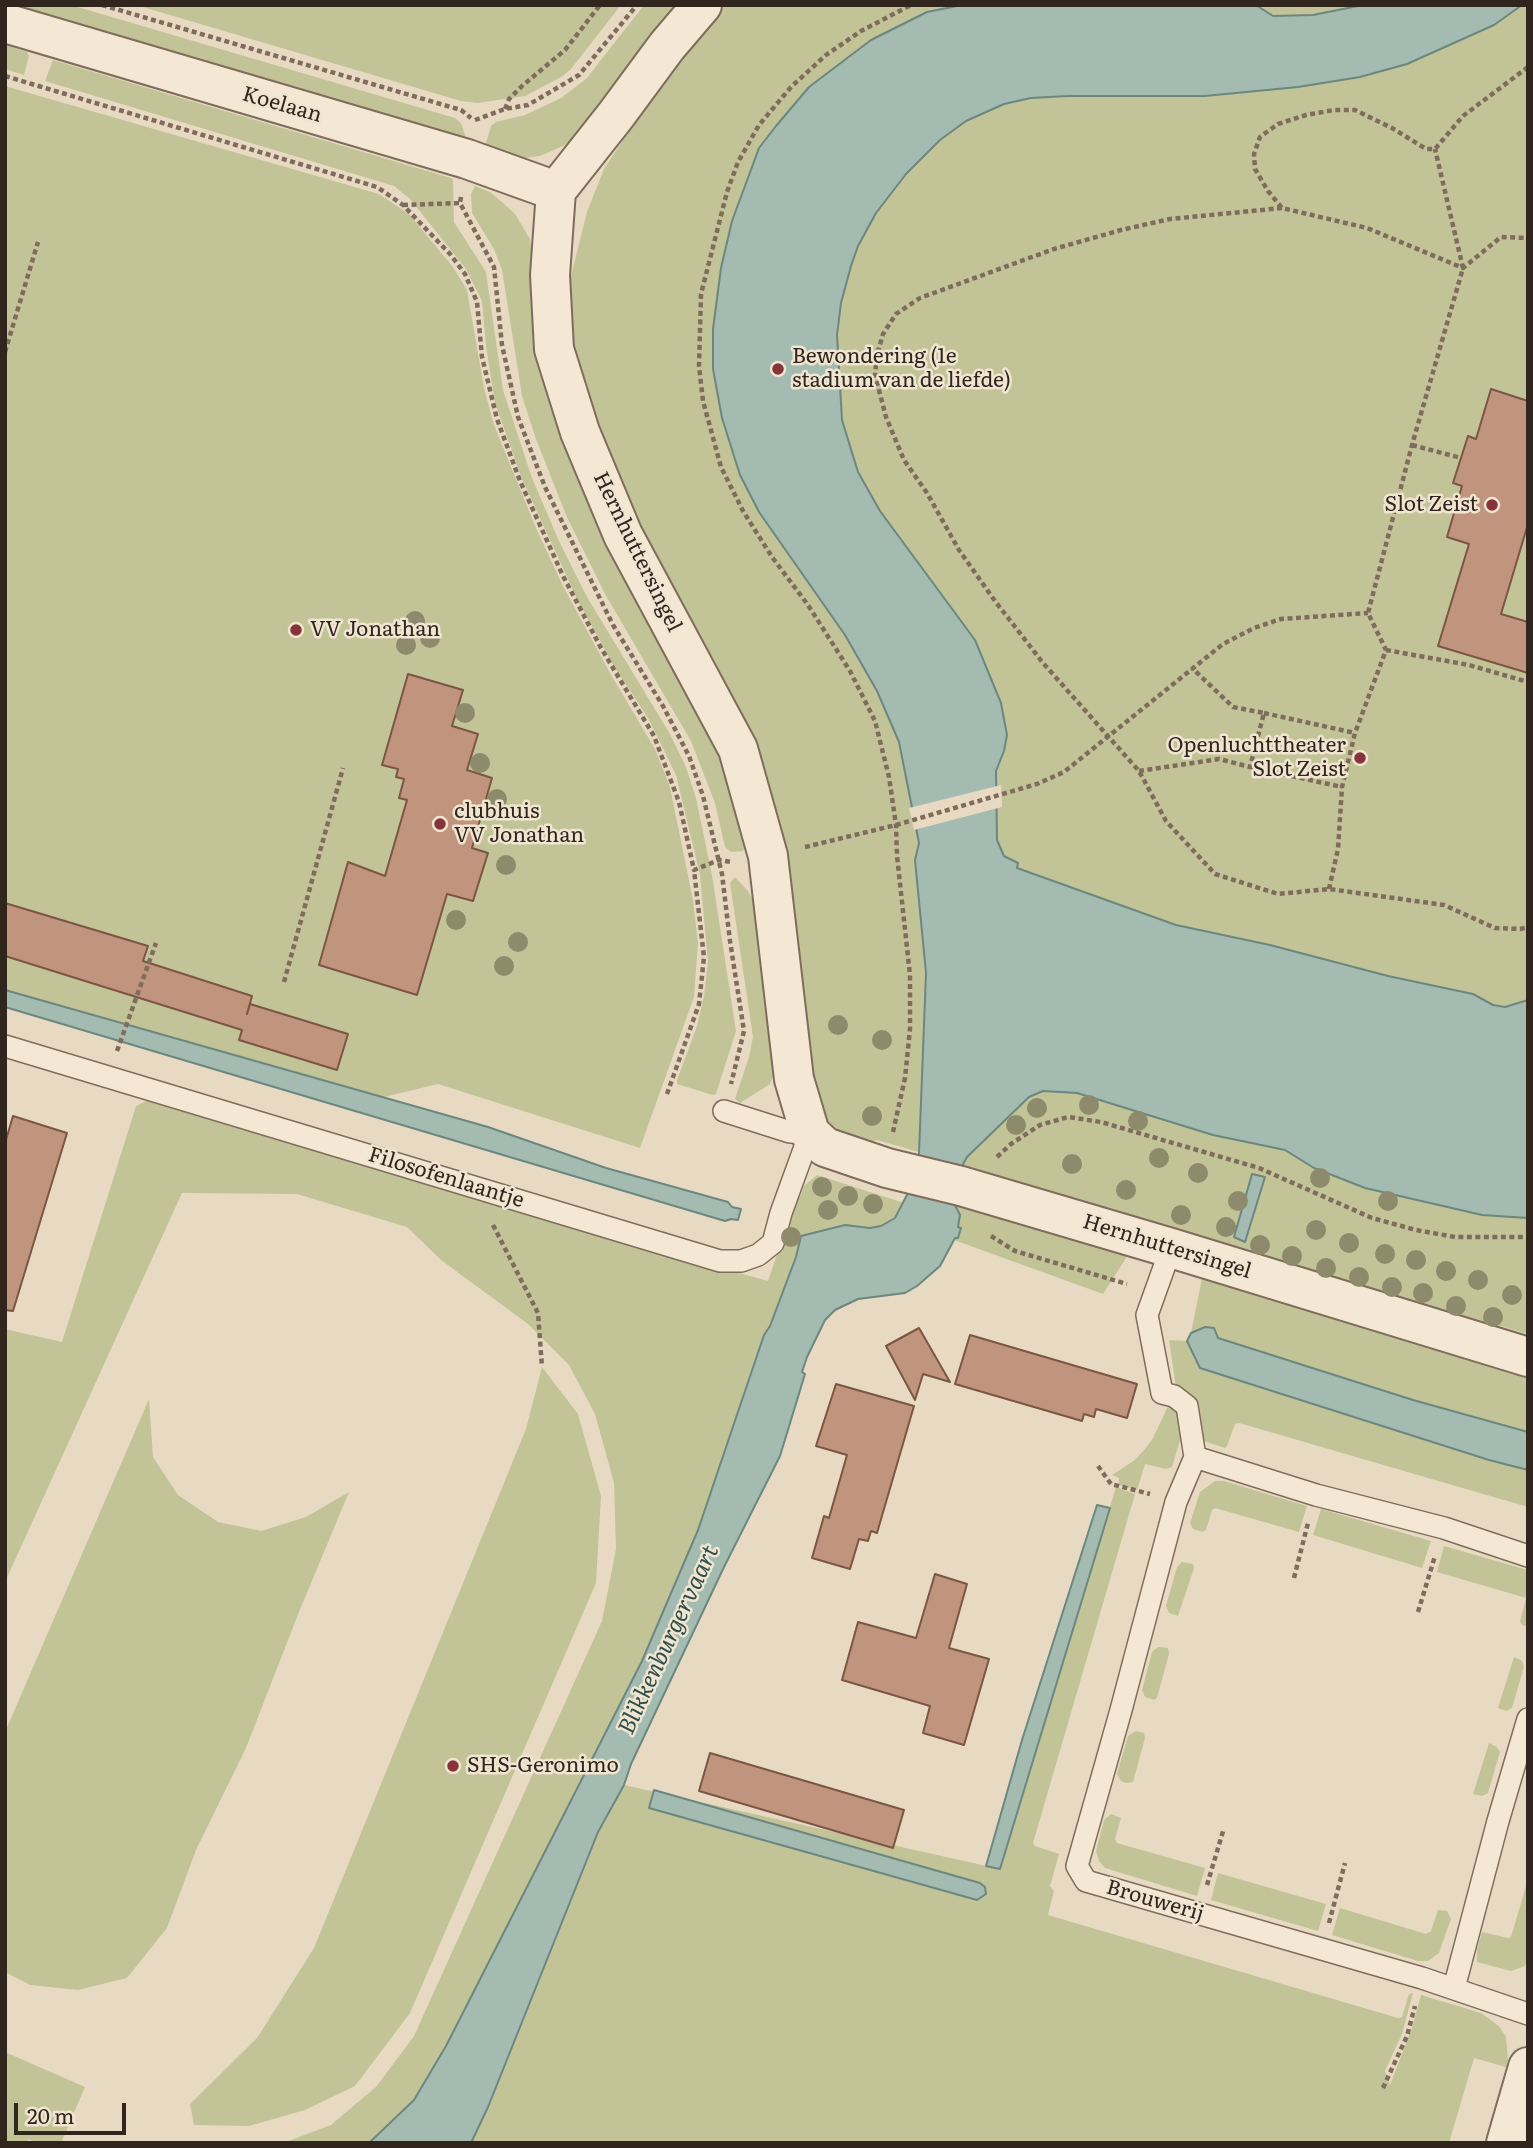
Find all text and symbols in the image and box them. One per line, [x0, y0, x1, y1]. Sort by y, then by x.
street label: Koelaan [239, 82, 325, 128]
place label: Bewondering (1e stadium van de liefde) [792, 344, 1011, 394]
marker: Bewondering (1e stadium van de liefde) [770, 361, 786, 377]
street label: Hernhuttersingel [587, 468, 687, 636]
place label: Slot Zeist [1384, 492, 1478, 518]
marker: Slot Zeist [1484, 497, 1500, 513]
place label: VV Jonathan [310, 617, 440, 643]
marker: VV Jonathan [288, 622, 304, 638]
place label: Openluchttheater Slot Zeist [1168, 733, 1346, 783]
marker: Openluchttheater Slot Zeist [1352, 750, 1368, 766]
place label: clubhuis VV Jonathan [454, 799, 584, 849]
marker: clubhuis VV Jonathan [432, 816, 448, 832]
street label: Filosofenlaantje [365, 1142, 527, 1214]
street label: Hernhuttersingel [1080, 1209, 1254, 1285]
water label: Blikkenburgervaart [613, 1541, 725, 1739]
place label: SHS-Geronimo [467, 1753, 619, 1779]
marker: SHS-Geronimo [445, 1758, 461, 1774]
street label: Brouwerij [1103, 1875, 1207, 1927]
scale bar [18, 2088, 130, 2132]
text: 20 m [27, 2099, 74, 2130]

